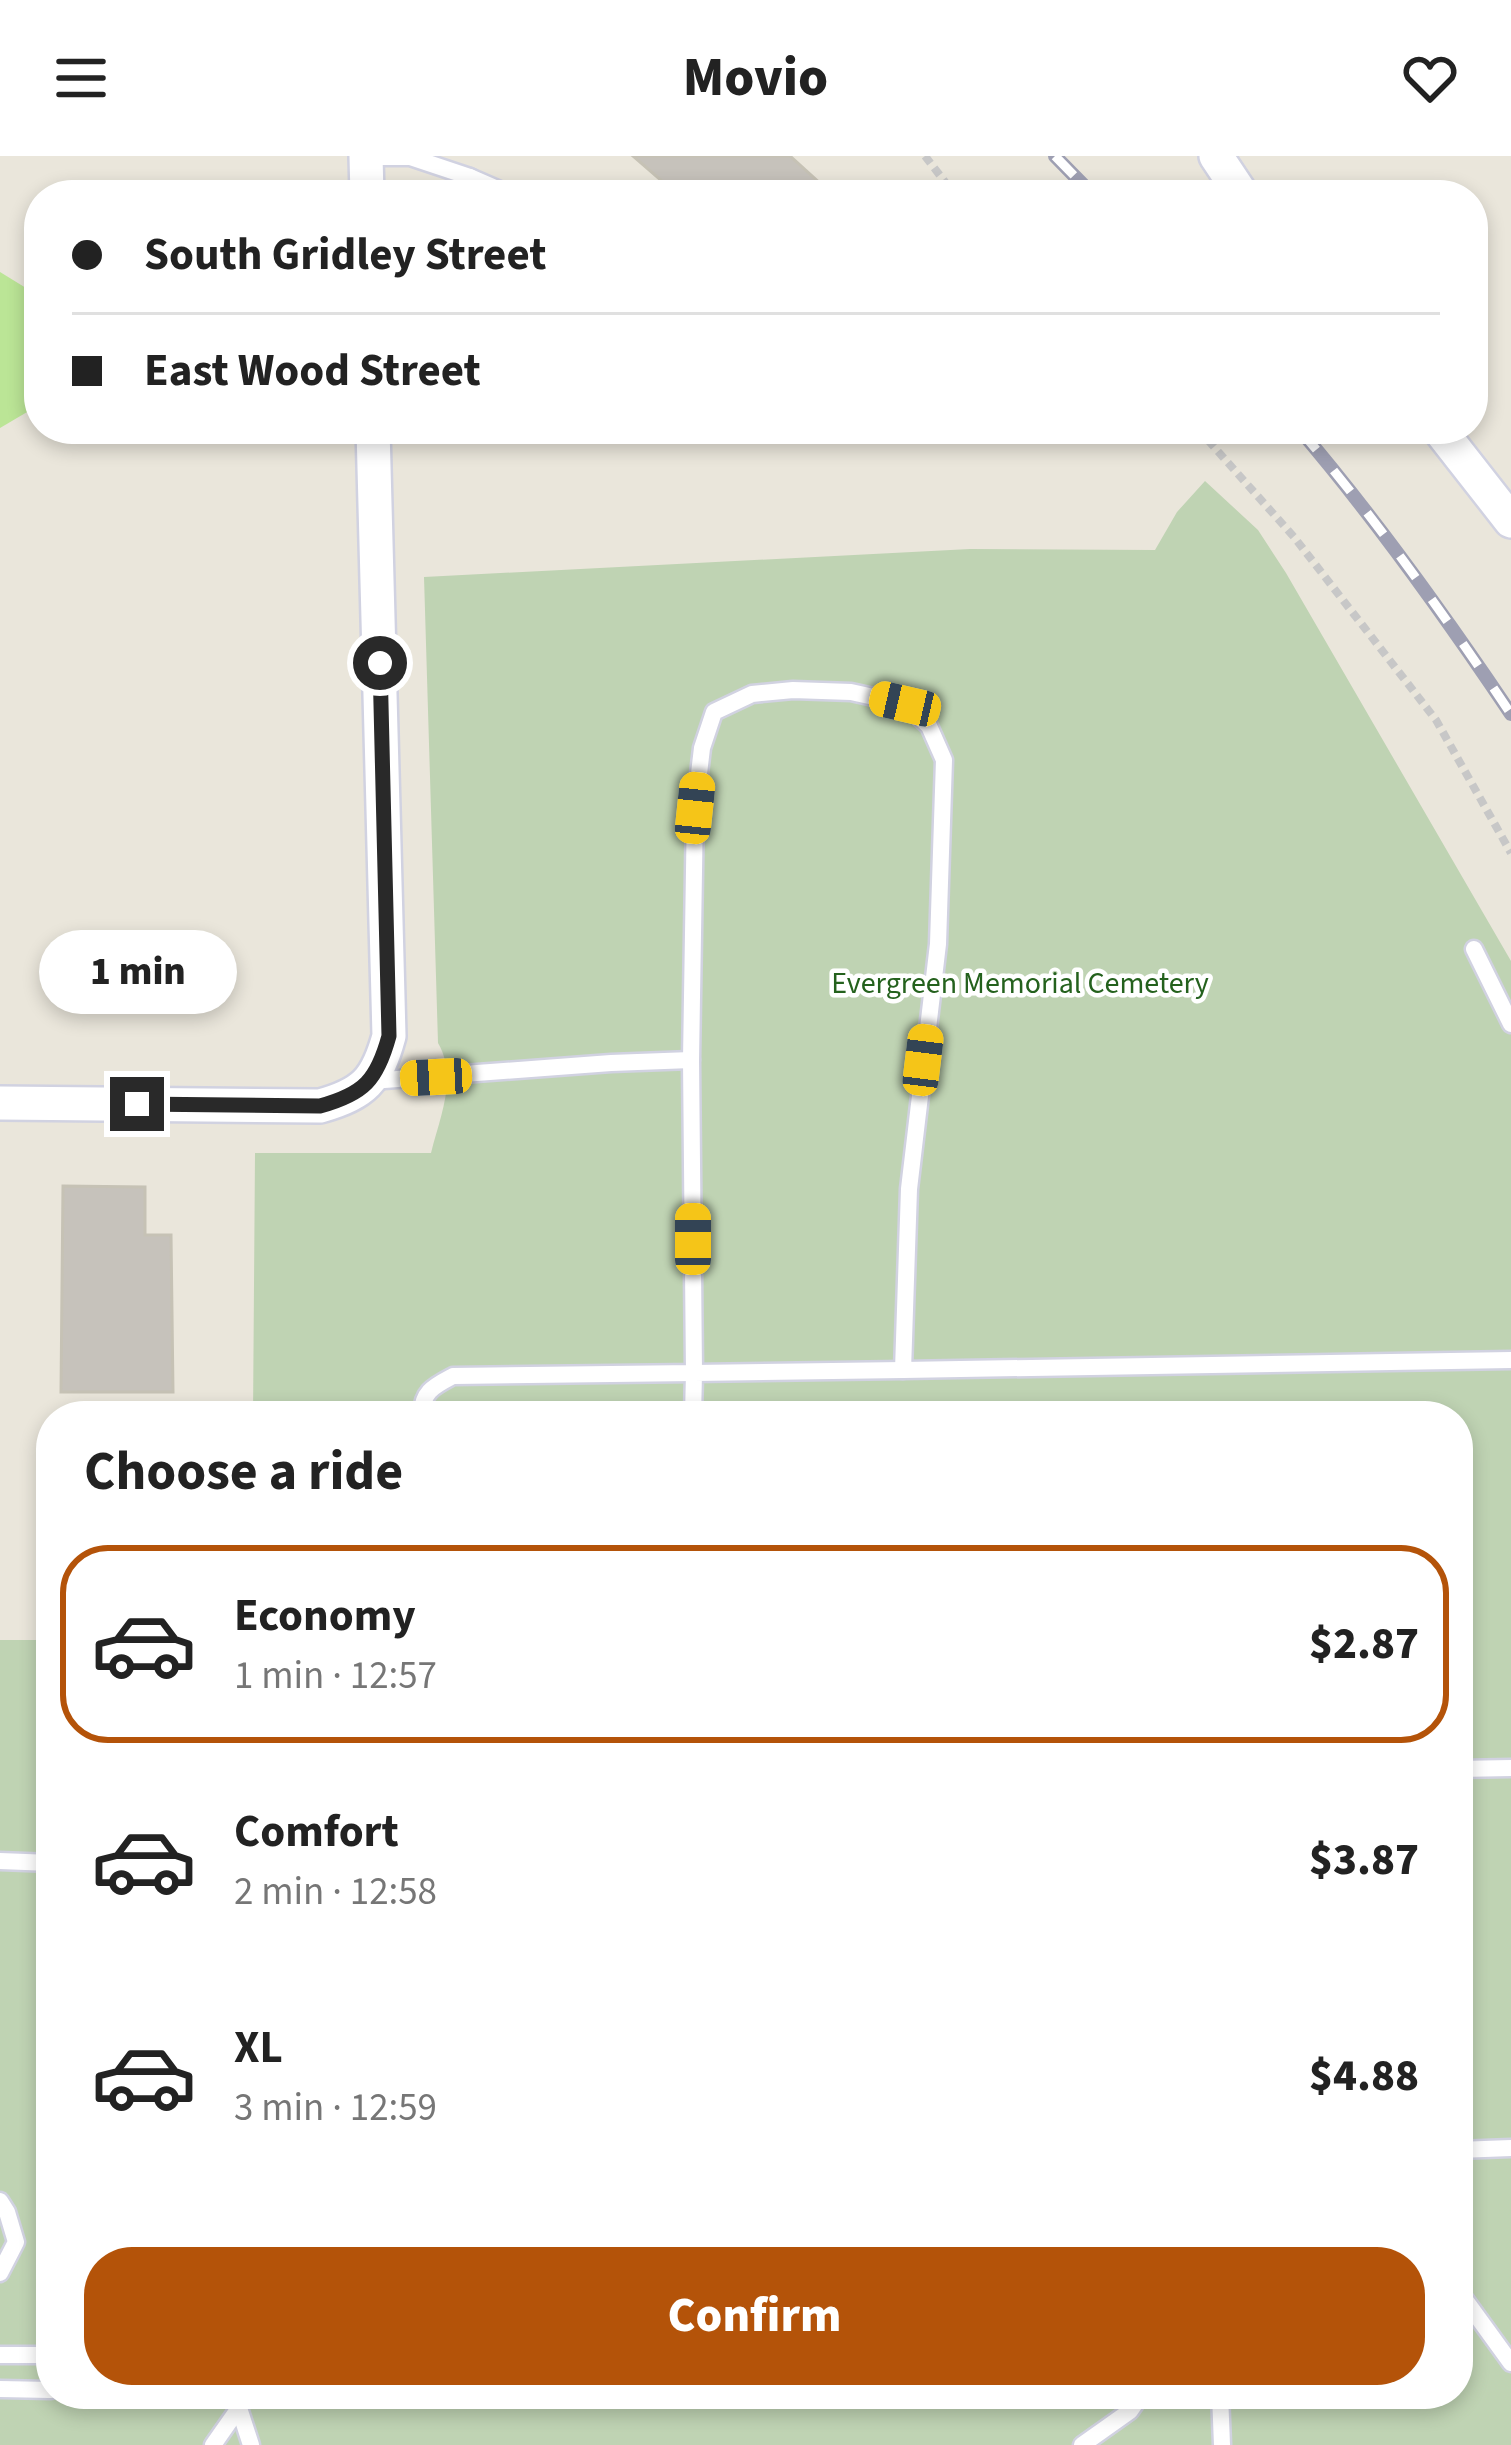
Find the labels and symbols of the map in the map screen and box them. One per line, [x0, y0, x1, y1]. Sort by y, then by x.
route start [353, 636, 407, 690]
car [866, 678, 944, 730]
car [673, 770, 717, 846]
callout: 1 min [38, 930, 236, 1014]
park label: Evergreen Memorial Cemetery [831, 962, 1209, 1005]
car [901, 1022, 945, 1098]
car [399, 1057, 473, 1097]
route end [110, 1077, 164, 1131]
car [675, 1203, 711, 1275]

